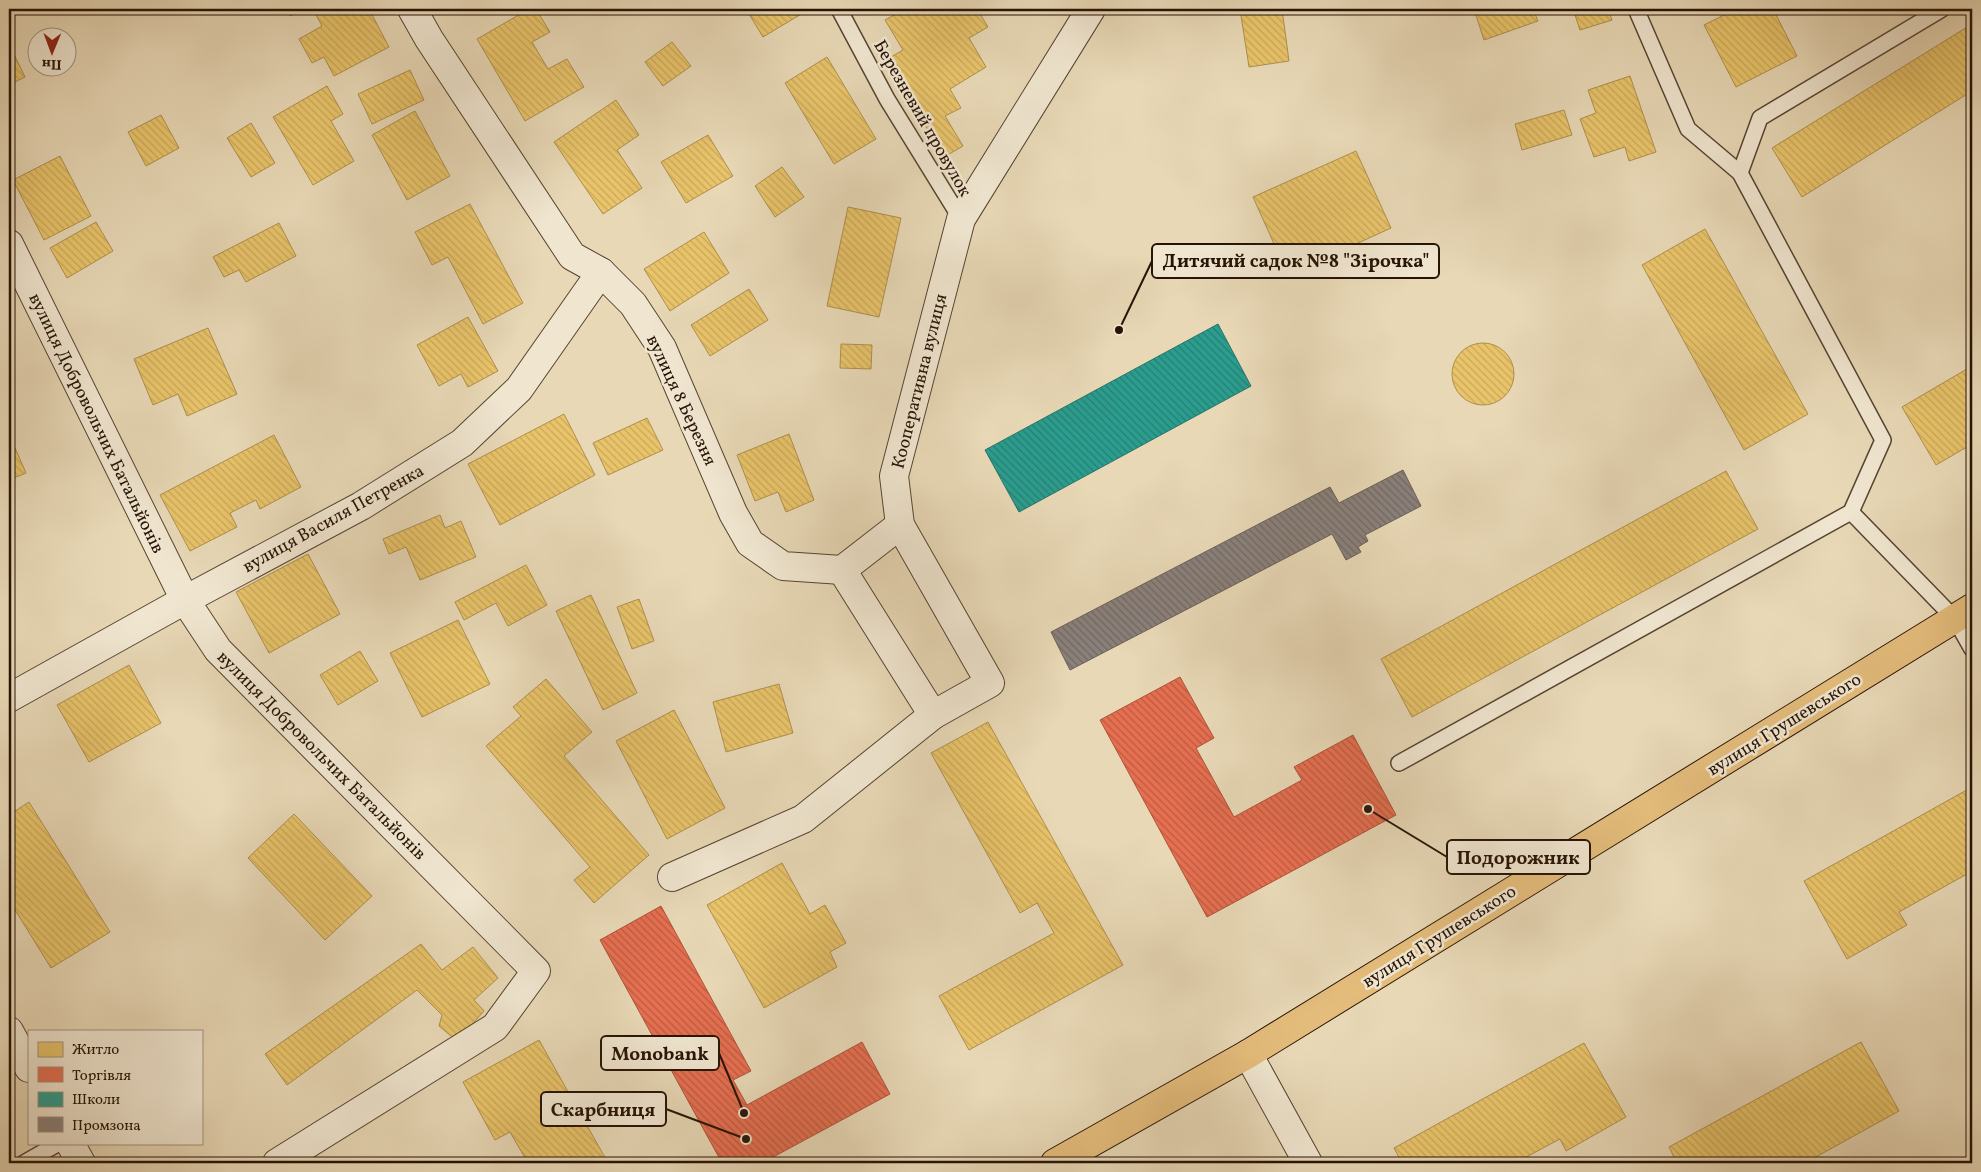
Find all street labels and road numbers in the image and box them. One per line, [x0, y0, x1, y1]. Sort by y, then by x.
street label: Березневий провулок [867, 36, 977, 202]
street label: вулиця Добровольчих Батальйонів [22, 289, 170, 558]
street label: Кооперативна вулиця [887, 291, 954, 472]
street label: вулиця 8 Березня [639, 331, 722, 470]
street label: вулиця Василя Петренка [239, 459, 429, 580]
street label: вулиця Добровольчих Батальйонів [211, 646, 431, 866]
street label: вулиця Грушевського [1703, 668, 1867, 783]
street label: вулиця Грушевського [1358, 880, 1522, 995]

